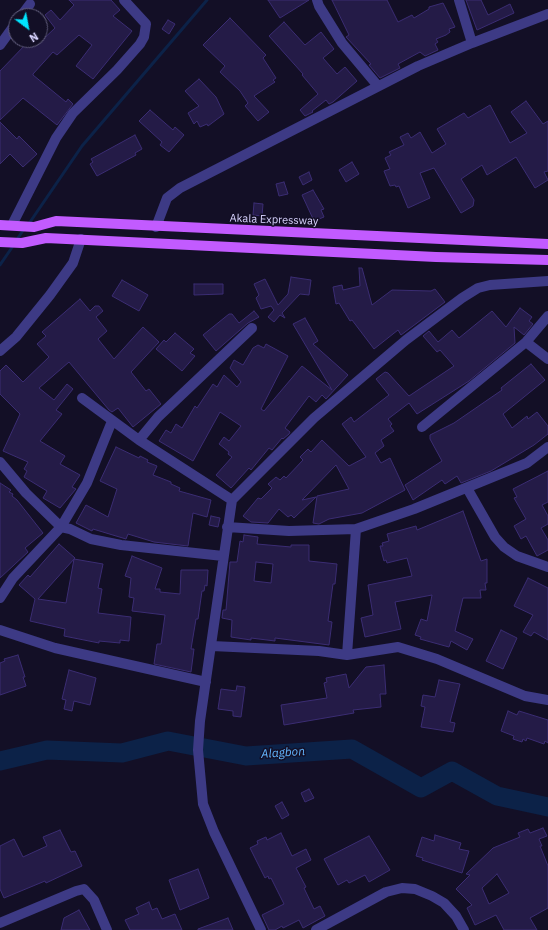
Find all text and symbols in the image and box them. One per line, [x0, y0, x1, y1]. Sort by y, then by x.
north arrow [8, 8, 48, 48]
text: N [27, 29, 41, 45]
street label: Akala Expressway [229, 212, 319, 228]
water label: Alagbon [261, 744, 305, 762]

